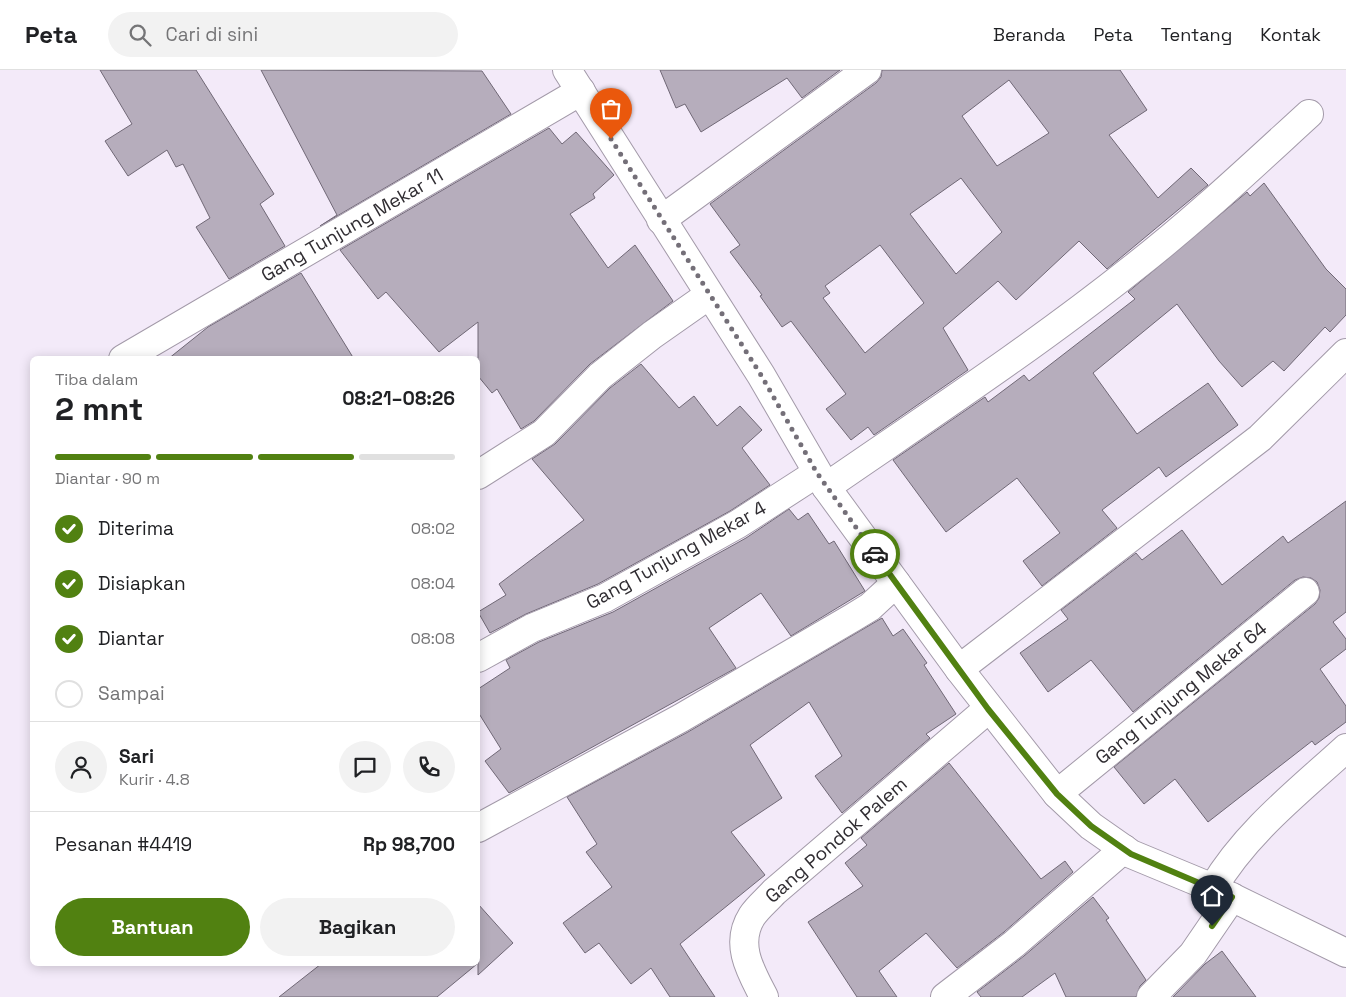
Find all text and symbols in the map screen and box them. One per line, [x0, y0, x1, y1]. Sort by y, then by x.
search box [108, 12, 458, 57]
text: Peta [25, 19, 78, 50]
icon: search [126, 21, 154, 49]
text: Cari di sini [166, 22, 258, 47]
text: Beranda [993, 23, 1065, 46]
text: Peta [1093, 23, 1133, 46]
text: Tentang [1161, 23, 1232, 46]
text: Kontak [1260, 23, 1321, 46]
pin [590, 88, 632, 139]
icon: bag [597, 95, 625, 123]
street label: Gang Tunjung Mekar 11 [256, 163, 448, 287]
text: Tiba dalam [55, 369, 138, 390]
text: 08:21–08:26 [342, 386, 455, 411]
text: 2 mnt [55, 389, 143, 429]
text: Diantar · 90 m [55, 468, 160, 489]
street label: Gang Tunjung Mekar 4 [581, 495, 771, 615]
icon: check [55, 515, 83, 543]
text: Diterima [98, 516, 174, 541]
text: 08:02 [411, 518, 455, 539]
courier [850, 529, 900, 579]
icon: car [861, 540, 889, 568]
icon: check [55, 570, 83, 598]
text: Disiapkan [98, 571, 186, 596]
text: 08:04 [410, 573, 455, 594]
street label: Gang Tunjung Mekar 64 [1090, 616, 1272, 770]
icon: check [55, 625, 83, 653]
text: Diantar [98, 626, 164, 651]
text: 08:08 [411, 628, 455, 649]
text: Sampai [98, 681, 165, 706]
button: person [55, 741, 107, 793]
button: chat [339, 741, 391, 793]
button: phone [403, 741, 455, 793]
text: Sari [119, 744, 154, 769]
text: Kurir · 4.8 [119, 769, 190, 790]
street label: Gang Pondok Palem [760, 771, 912, 909]
text: Pesanan #4419 [55, 832, 192, 857]
text: Rp 98,700 [363, 832, 455, 857]
pin [1191, 875, 1233, 926]
icon: home [1198, 882, 1226, 910]
button: Bantuan [55, 898, 250, 956]
button: Bagikan [260, 898, 455, 956]

